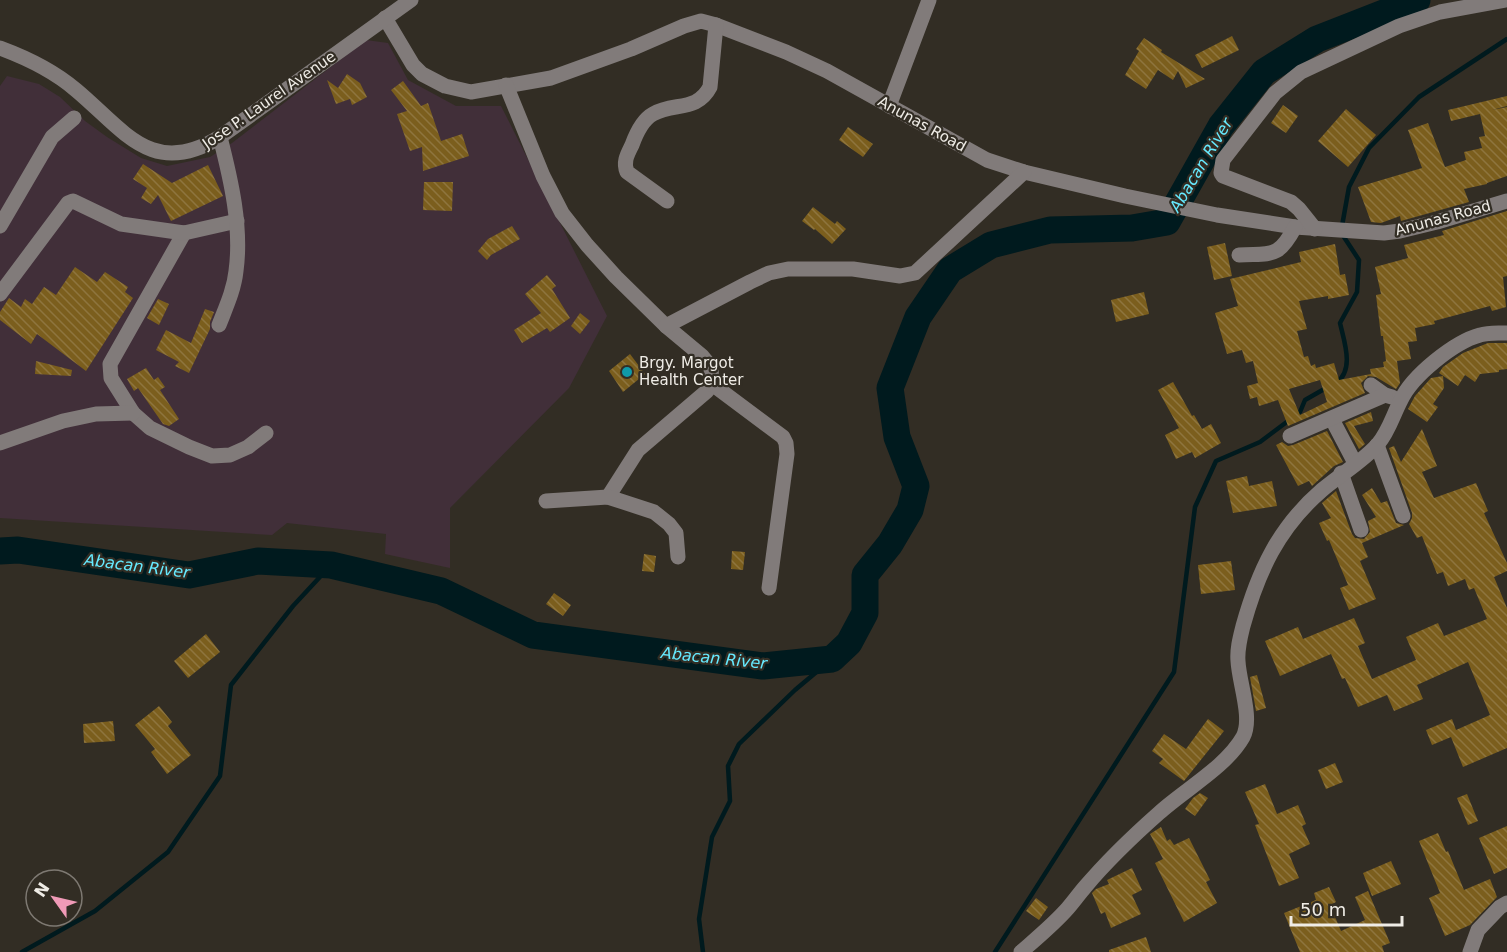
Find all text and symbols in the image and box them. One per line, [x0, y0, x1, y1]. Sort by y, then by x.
street label: Jose P. Laurel Avenue [198, 47, 339, 153]
street label: Anunas Road [875, 92, 969, 156]
water label: Abacan River [1165, 113, 1237, 216]
street label: Anunas Road [1393, 197, 1493, 239]
place label: Brgy. Margot Health Center [639, 354, 744, 389]
marker: Brgy. Margot Health Center [620, 365, 634, 379]
water label: Abacan River [82, 550, 192, 582]
water label: Abacan River [659, 643, 769, 673]
north arrow [24, 868, 84, 928]
text: N [30, 879, 54, 901]
scale bar [1291, 889, 1402, 927]
text: 50 m [1300, 899, 1346, 920]

